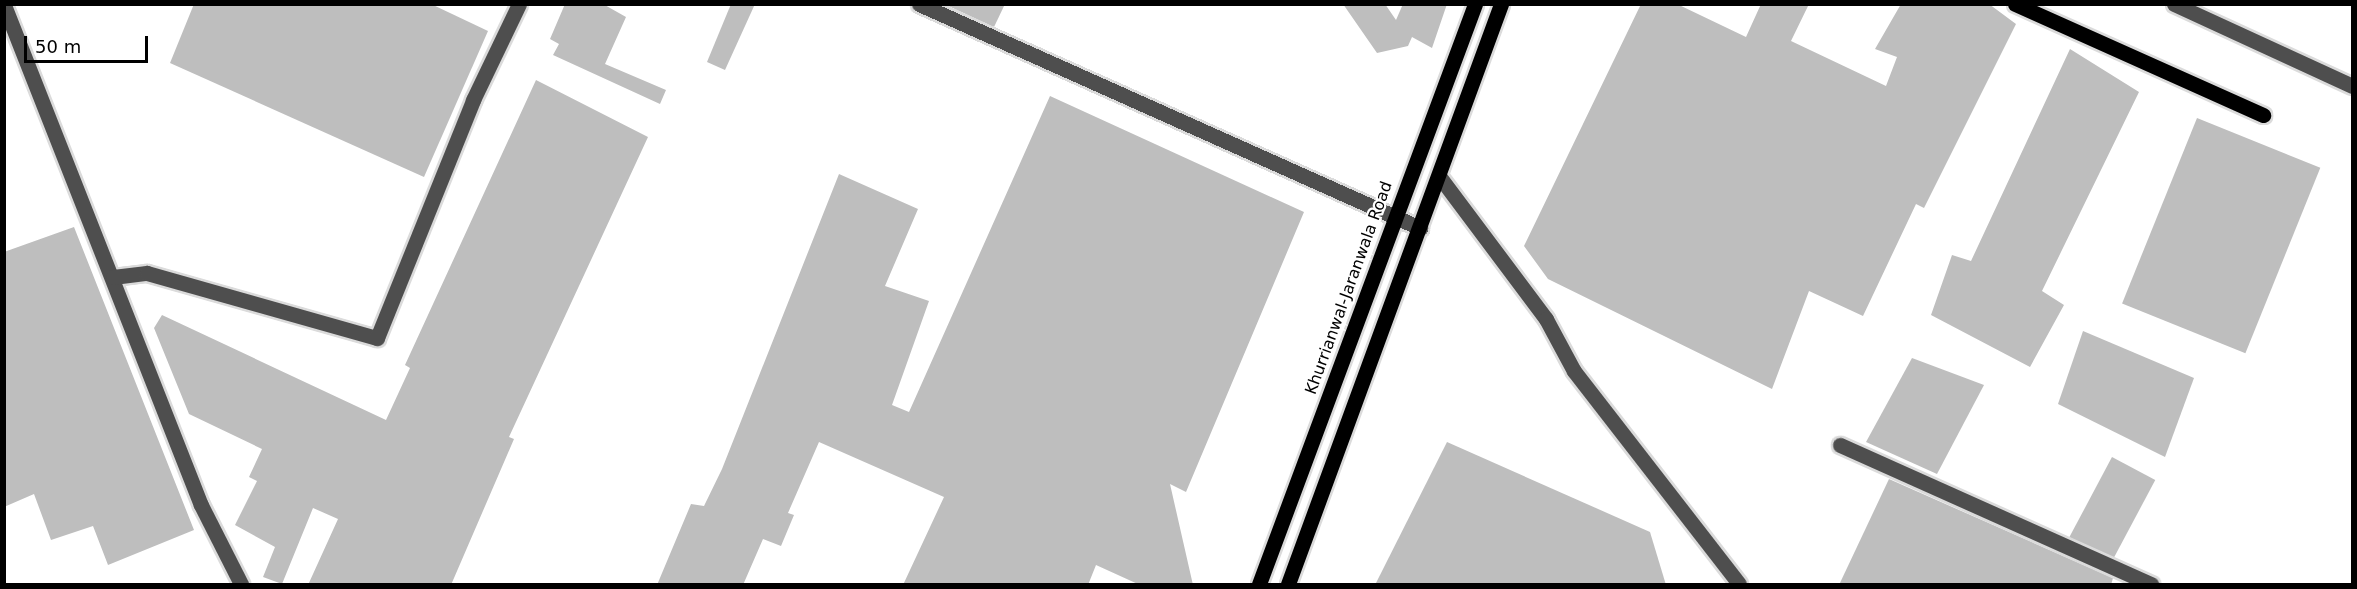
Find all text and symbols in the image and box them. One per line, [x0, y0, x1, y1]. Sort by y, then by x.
scale bar [27, 24, 152, 62]
text: 50 m [35, 36, 81, 57]
street label: Khurrianwal-Jaranwala Road [1301, 179, 1397, 397]

